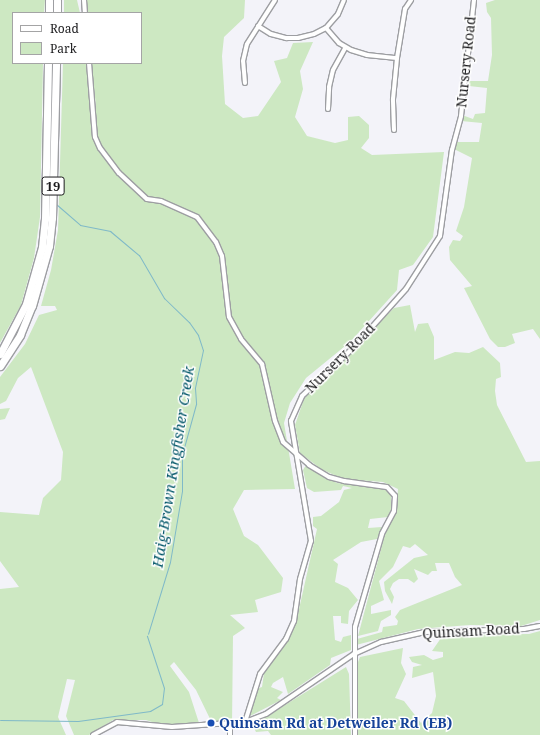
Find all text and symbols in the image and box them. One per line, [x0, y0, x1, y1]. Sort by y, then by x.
legend [12, 12, 142, 64]
street label: Nursery Road [453, 15, 479, 109]
text: Road [50, 20, 79, 37]
text: Park [50, 40, 77, 57]
road number: 19 [41, 175, 65, 197]
street label: Nursery Road [302, 320, 378, 396]
water label: Haig-Brown Kingfisher Creek [148, 365, 198, 569]
street label: Quinsam Road [422, 620, 520, 642]
place label: Quinsam Rd at Detweiler Rd (EB) [219, 715, 452, 731]
marker: Quinsam Rd at Detweiler Rd (EB) [206, 718, 216, 728]

